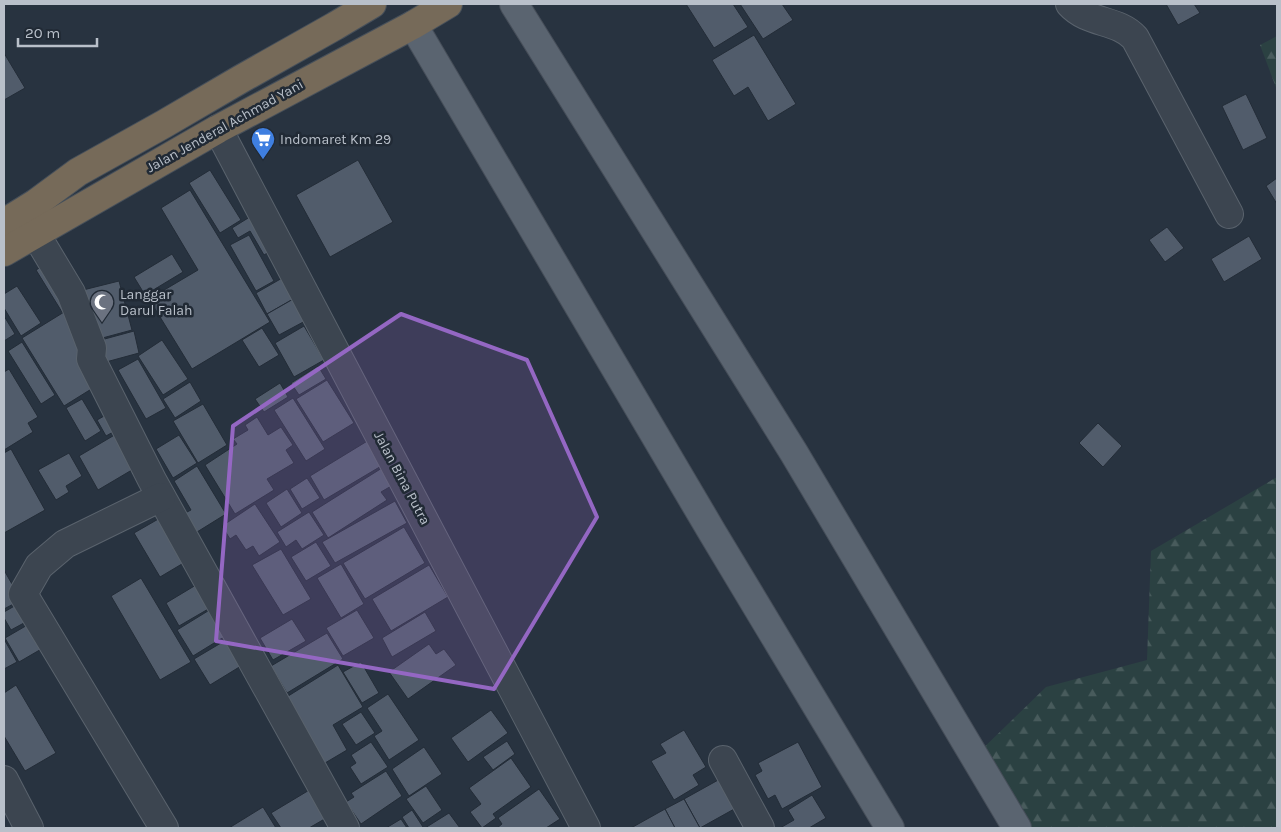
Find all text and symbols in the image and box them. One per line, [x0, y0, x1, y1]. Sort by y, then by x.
scale bar [18, 15, 96, 47]
text: 20 m [25, 24, 60, 42]
street label: Jalan Jenderal Achmad Yani [144, 76, 306, 176]
supermarket icon: Indomaret Km 29 [250, 126, 276, 160]
place label: Indomaret Km 29 [280, 131, 391, 148]
place label: Langgar Darul Falah [120, 286, 193, 319]
mosque icon: Langgar Darul Falah [89, 289, 115, 323]
street label: Jalan Bina Putra [370, 428, 434, 528]

